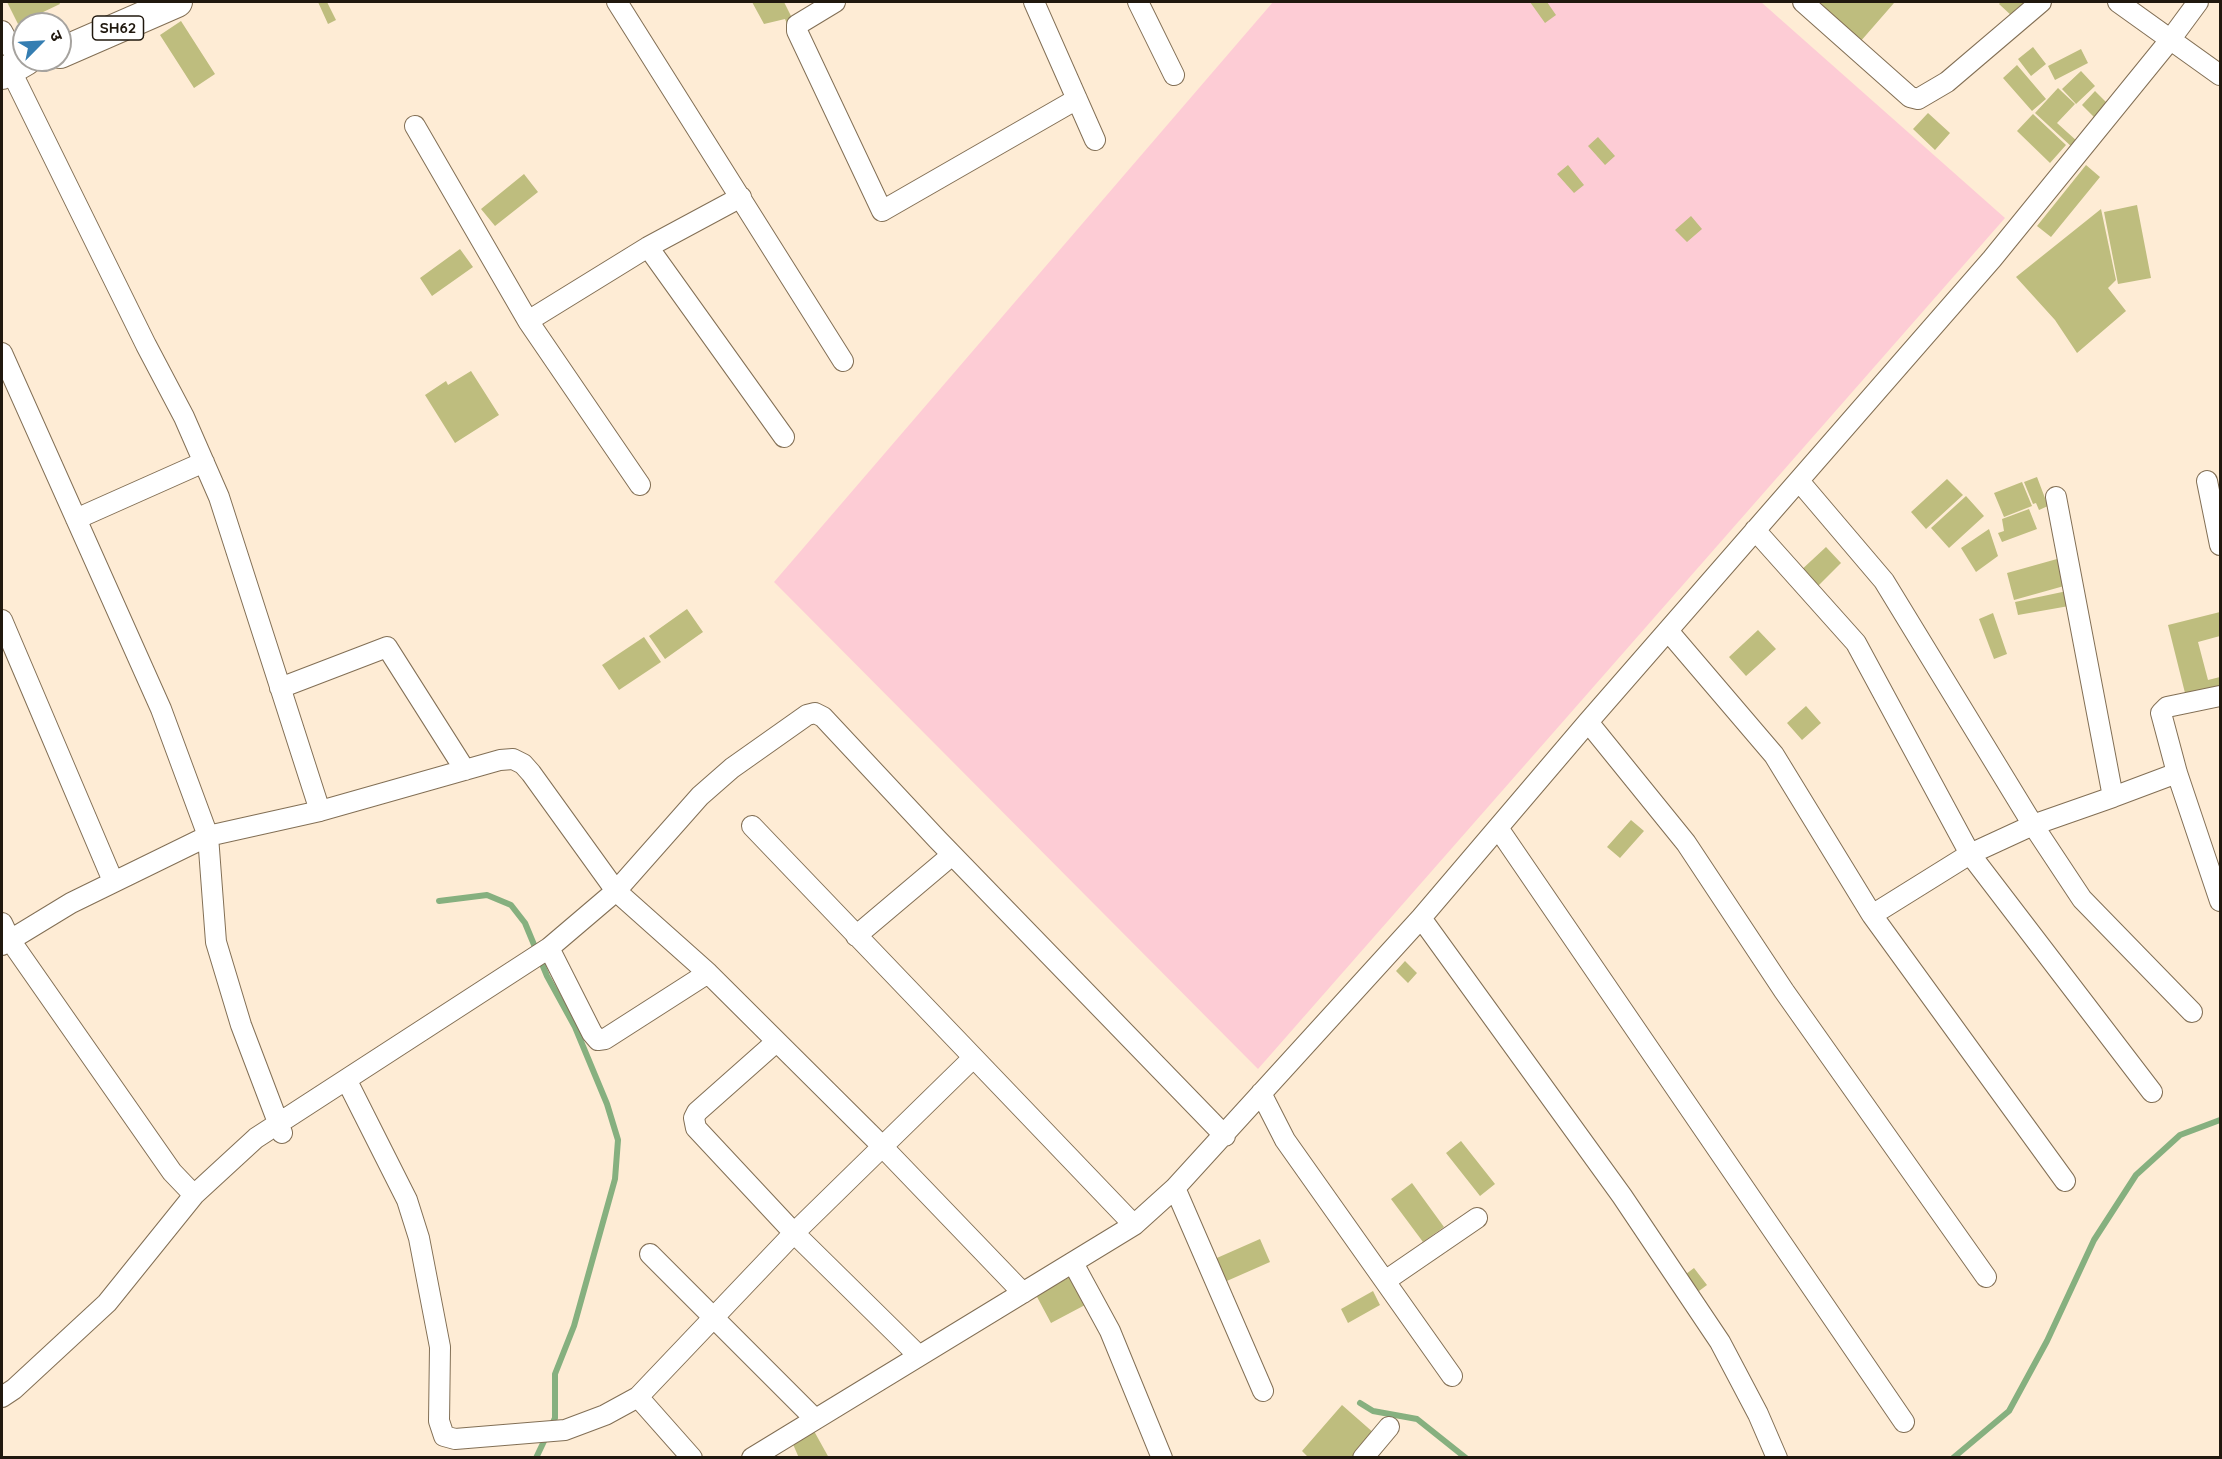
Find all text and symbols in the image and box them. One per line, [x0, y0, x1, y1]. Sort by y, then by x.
north arrow [12, 12, 72, 72]
road number: SH62 [92, 16, 144, 40]
text: उ [46, 27, 68, 44]

